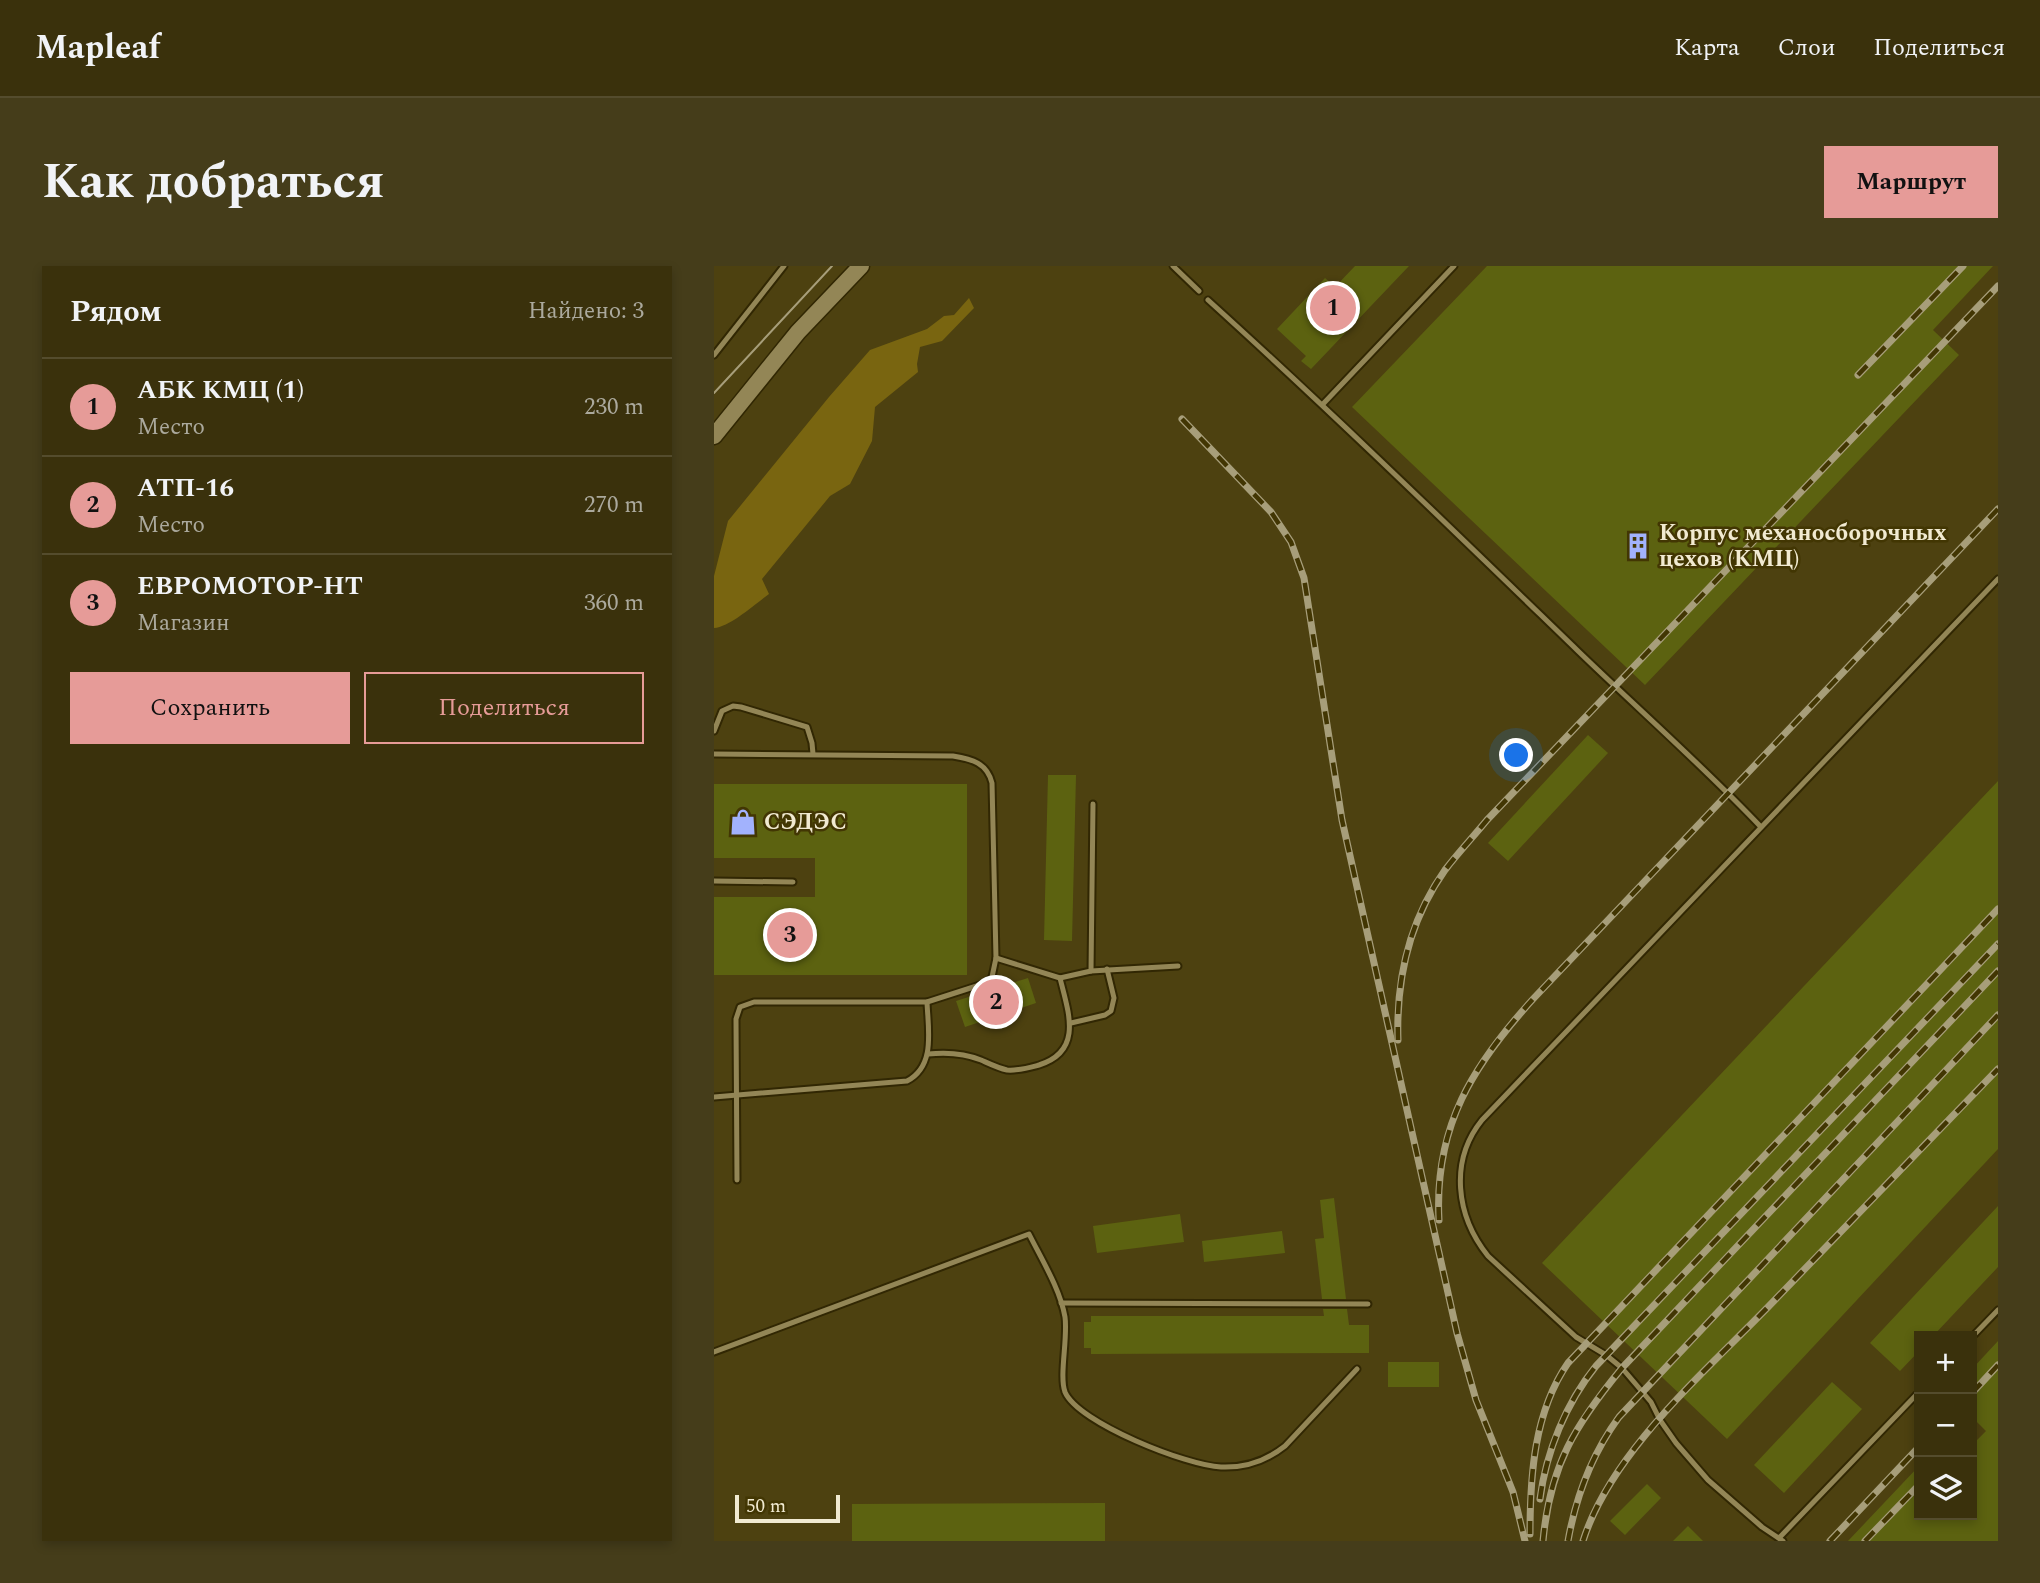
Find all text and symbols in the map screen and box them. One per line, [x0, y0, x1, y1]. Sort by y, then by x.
text: Mapleaf [35, 23, 161, 73]
text: Карта [1674, 30, 1740, 66]
text: Слои [1778, 30, 1835, 66]
text: Поделиться [1873, 30, 2005, 66]
text: Как добраться [42, 145, 384, 220]
button: Маршрут [1824, 146, 1998, 218]
pin: 1 [1310, 282, 1356, 334]
text: Рядом [70, 289, 162, 335]
text: Найдено: 3 [528, 294, 644, 329]
text: АБК КМЦ (1) [137, 370, 304, 410]
text: 1 [87, 390, 99, 425]
text: 230 m [584, 390, 644, 425]
text: Место [137, 410, 205, 445]
text: АТП-16 [137, 468, 234, 508]
text: 2 [87, 488, 99, 523]
text: 270 m [584, 488, 644, 523]
text: Место [137, 508, 205, 543]
place label: Корпус механосборочных цехов (КМЦ) [1659, 516, 1947, 577]
building icon: Корпус механосборочных цехов (КМЦ) [1623, 531, 1653, 561]
text: ЕВРОМОТОР-НТ [137, 566, 363, 606]
text: 3 [87, 586, 99, 621]
text: 360 m [584, 586, 644, 621]
text: Магазин [137, 606, 230, 641]
button: Сохранить [70, 672, 350, 744]
button: Поделиться [364, 672, 644, 744]
your location [1499, 738, 1533, 772]
place label: СЭДЭС [764, 805, 847, 840]
shop icon: СЭДЭС [728, 807, 758, 837]
pin: 3 [767, 909, 813, 961]
pin: 2 [973, 976, 1019, 1028]
map controls [1914, 1331, 1977, 1520]
button: + [1914, 1331, 1977, 1394]
button: − [1914, 1394, 1977, 1457]
button: layers [1914, 1457, 1977, 1520]
scale bar [735, 1492, 840, 1524]
text: 50 m [746, 1492, 786, 1521]

